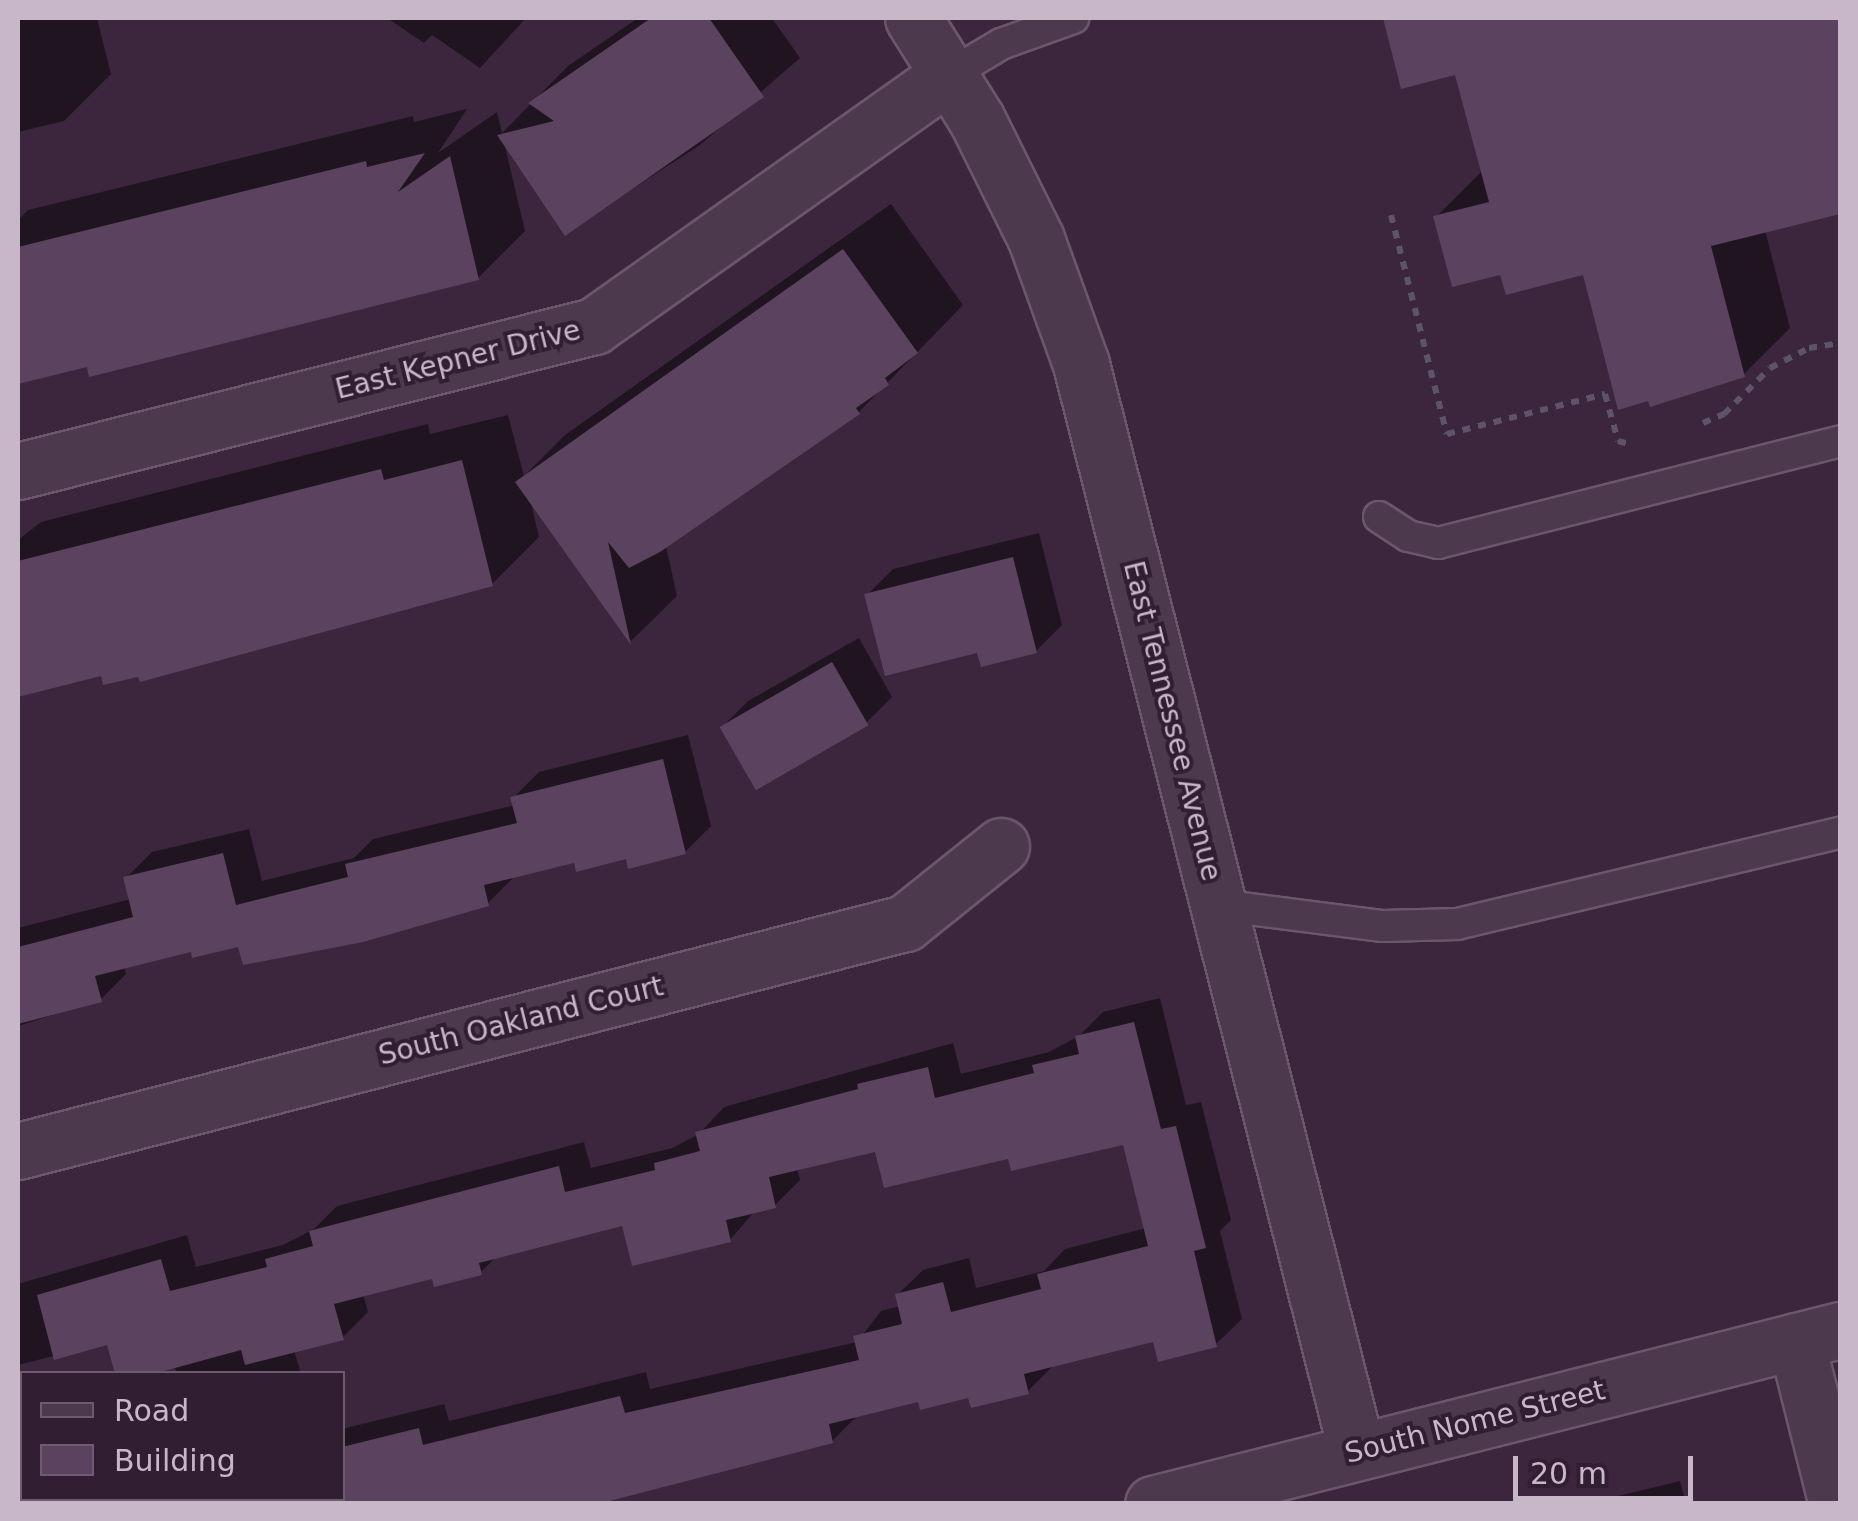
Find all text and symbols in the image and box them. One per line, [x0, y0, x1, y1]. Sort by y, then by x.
street label: East Kepner Drive [332, 313, 584, 407]
street label: East Tennessee Avenue [1116, 558, 1228, 884]
street label: South Oakland Court [375, 969, 667, 1073]
legend [20, 1371, 345, 1501]
street label: South Nome Street [1341, 1373, 1609, 1471]
text: Road [114, 1393, 189, 1428]
scale bar [1518, 1436, 1698, 1498]
text: Building [114, 1443, 236, 1478]
text: 20 m [1530, 1456, 1607, 1491]

